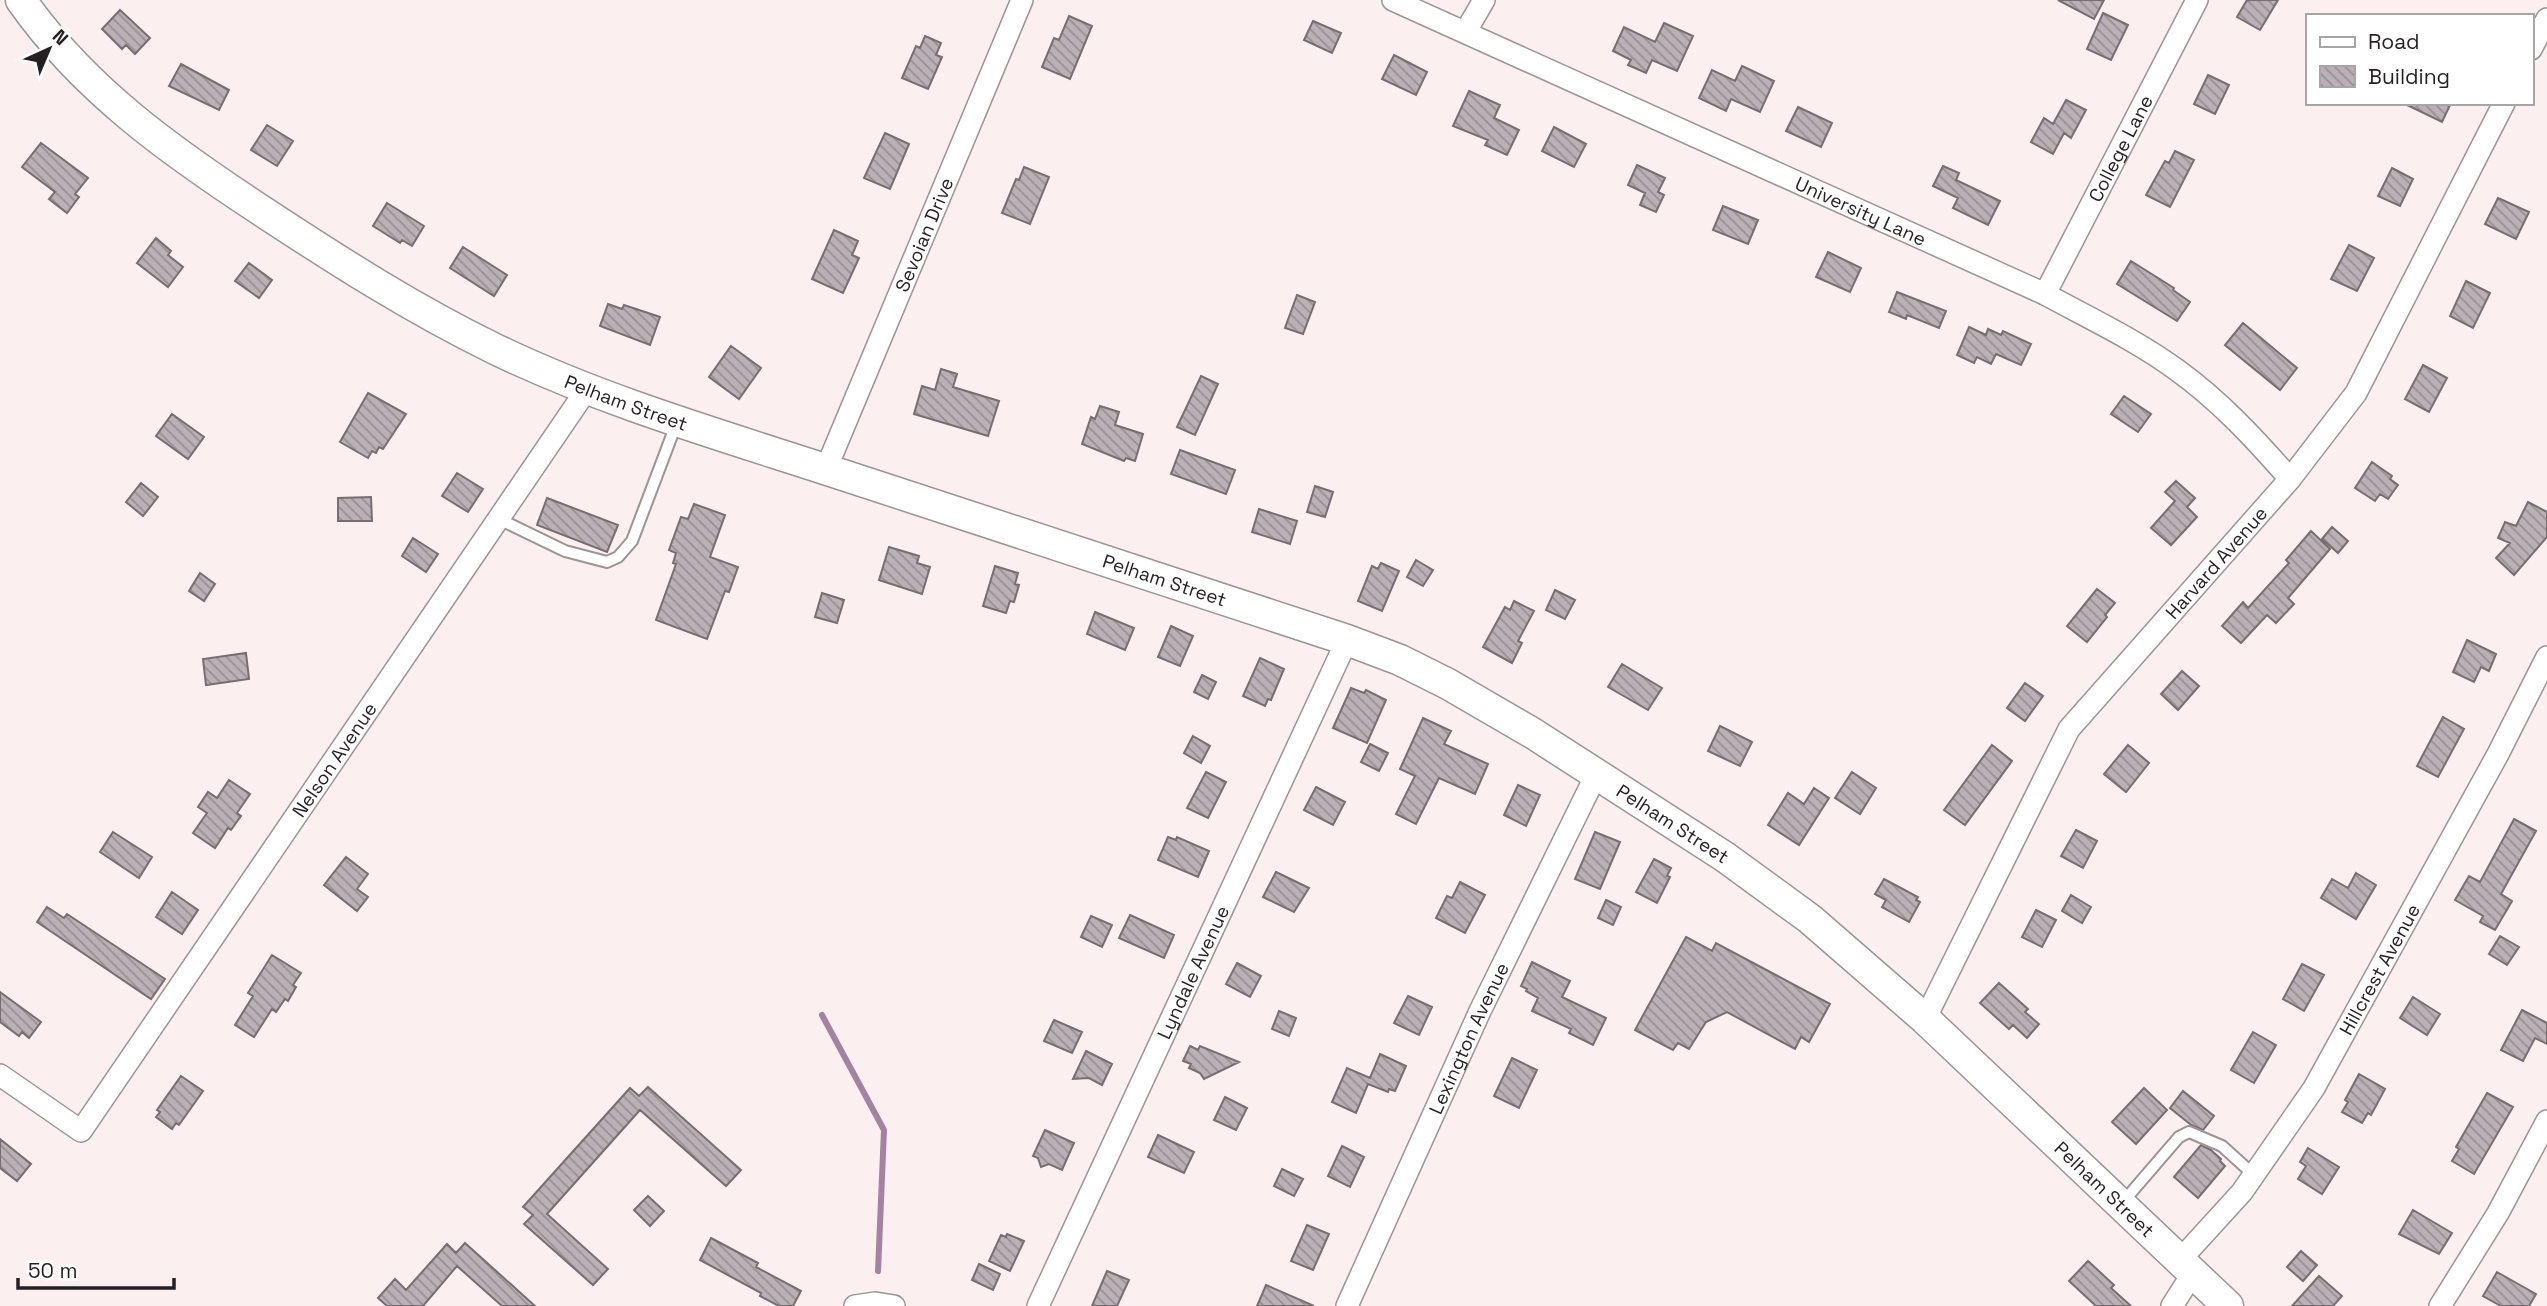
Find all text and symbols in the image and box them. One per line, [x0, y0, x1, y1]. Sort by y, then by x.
north arrow [14, 14, 84, 84]
legend [2306, 14, 2533, 105]
text: N [47, 24, 74, 51]
text: Road [2368, 28, 2420, 55]
text: Building [2368, 63, 2450, 90]
street label: College Lane [2082, 91, 2158, 206]
street label: University Lane [1791, 170, 1930, 251]
street label: Sevoian Drive [889, 174, 959, 296]
street label: Pelham Street [561, 369, 691, 436]
street label: Harvard Avenue [2160, 501, 2273, 624]
street label: Pelham Street [1099, 548, 1230, 612]
street label: Nelson Avenue [286, 697, 382, 822]
street label: Pelham Street [1612, 778, 1734, 869]
street label: Hillcrest Avenue [2333, 899, 2426, 1039]
street label: Lyndale Avenue [1151, 901, 1235, 1043]
street label: Lexington Avenue [1423, 958, 1514, 1118]
street label: Pelham Street [2049, 1136, 2160, 1243]
scale bar [18, 1246, 173, 1290]
text: 50 m [28, 1257, 78, 1284]

